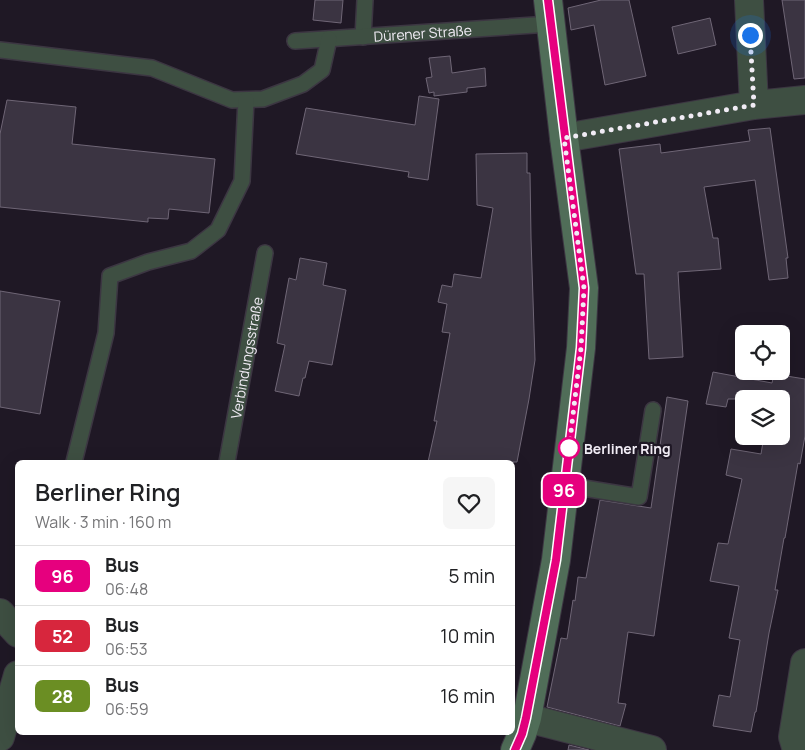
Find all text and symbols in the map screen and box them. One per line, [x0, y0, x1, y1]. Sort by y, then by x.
street label: Dürener Straße [373, 20, 472, 45]
your location [738, 23, 763, 48]
street label: Verbindungsstraße [226, 295, 266, 420]
map controls [735, 325, 790, 445]
button: locate [735, 325, 790, 380]
button: layers [735, 390, 790, 445]
marker: Berliner Ring [558, 437, 580, 459]
place label: Berliner Ring [584, 439, 671, 458]
line badge: 96 [542, 474, 586, 506]
text: Berliner Ring [35, 475, 181, 508]
button: heart [443, 477, 495, 529]
text: 96 [553, 478, 575, 502]
text: Walk · 3 min · 160 m [35, 511, 171, 533]
text: Bus [105, 552, 139, 578]
text: 5 min [448, 563, 495, 589]
text: 96 [51, 564, 74, 588]
text: 06:48 [105, 578, 148, 600]
text: Bus [105, 612, 139, 638]
text: 10 min [440, 623, 495, 649]
text: 52 [52, 624, 73, 648]
text: 06:53 [105, 638, 148, 660]
text: Bus [105, 672, 139, 698]
text: 16 min [440, 683, 495, 709]
text: 28 [52, 684, 73, 708]
text: 06:59 [105, 698, 149, 720]

